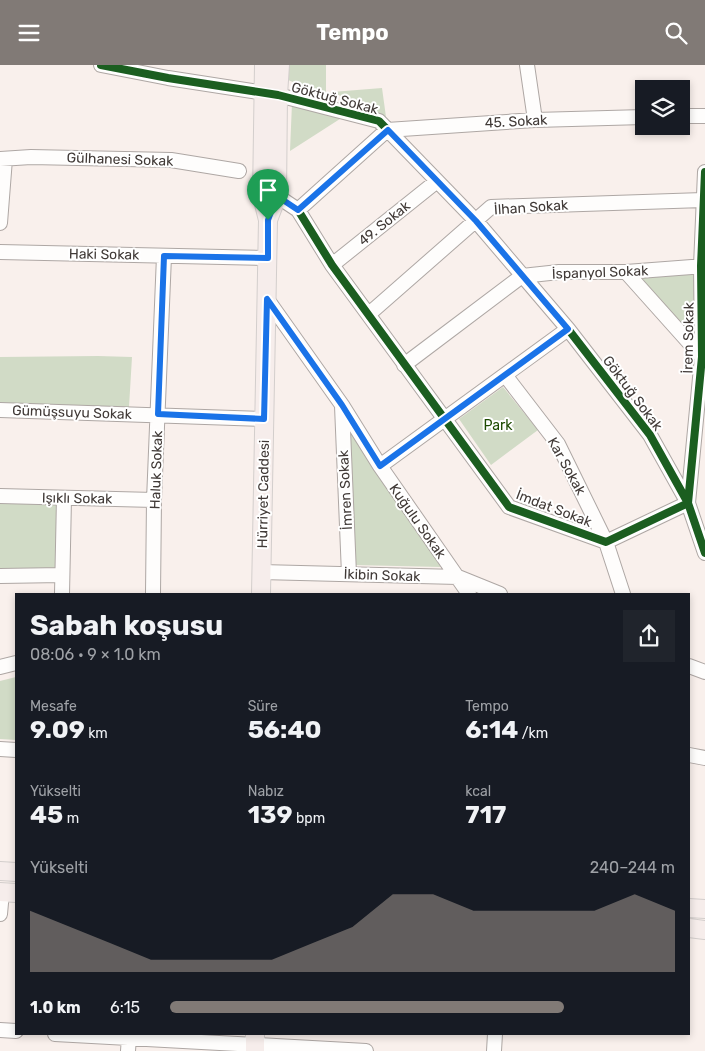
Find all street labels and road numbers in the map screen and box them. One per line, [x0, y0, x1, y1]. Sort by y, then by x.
street label: Göktuğ Sokak [290, 79, 381, 118]
street label: 45. Sokak [484, 111, 549, 132]
street label: Gülhanesi Sokak [66, 149, 174, 170]
street label: İlhan Sokak [493, 196, 569, 219]
street label: 49. Sokak [355, 197, 414, 249]
street label: Haki Sokak [69, 245, 140, 264]
street label: İspanyol Sokak [552, 262, 649, 283]
street label: İrem Sokak [679, 301, 698, 374]
street label: Göktuğ Sokak [599, 353, 667, 435]
street label: Gümüşsuyu Sokak [12, 402, 133, 423]
street label: Haluk Sokak [147, 430, 166, 510]
street label: Kar Sokak [544, 434, 590, 499]
street label: Hürriyet Caddesi [254, 440, 273, 549]
street label: İmren Sokak [335, 449, 356, 530]
street label: Kuğulu Sokak [386, 481, 450, 563]
street label: İmdat Sokak [513, 486, 595, 531]
street label: Işıklı Sokak [42, 489, 113, 508]
street label: İkibin Sokak [343, 566, 421, 585]

